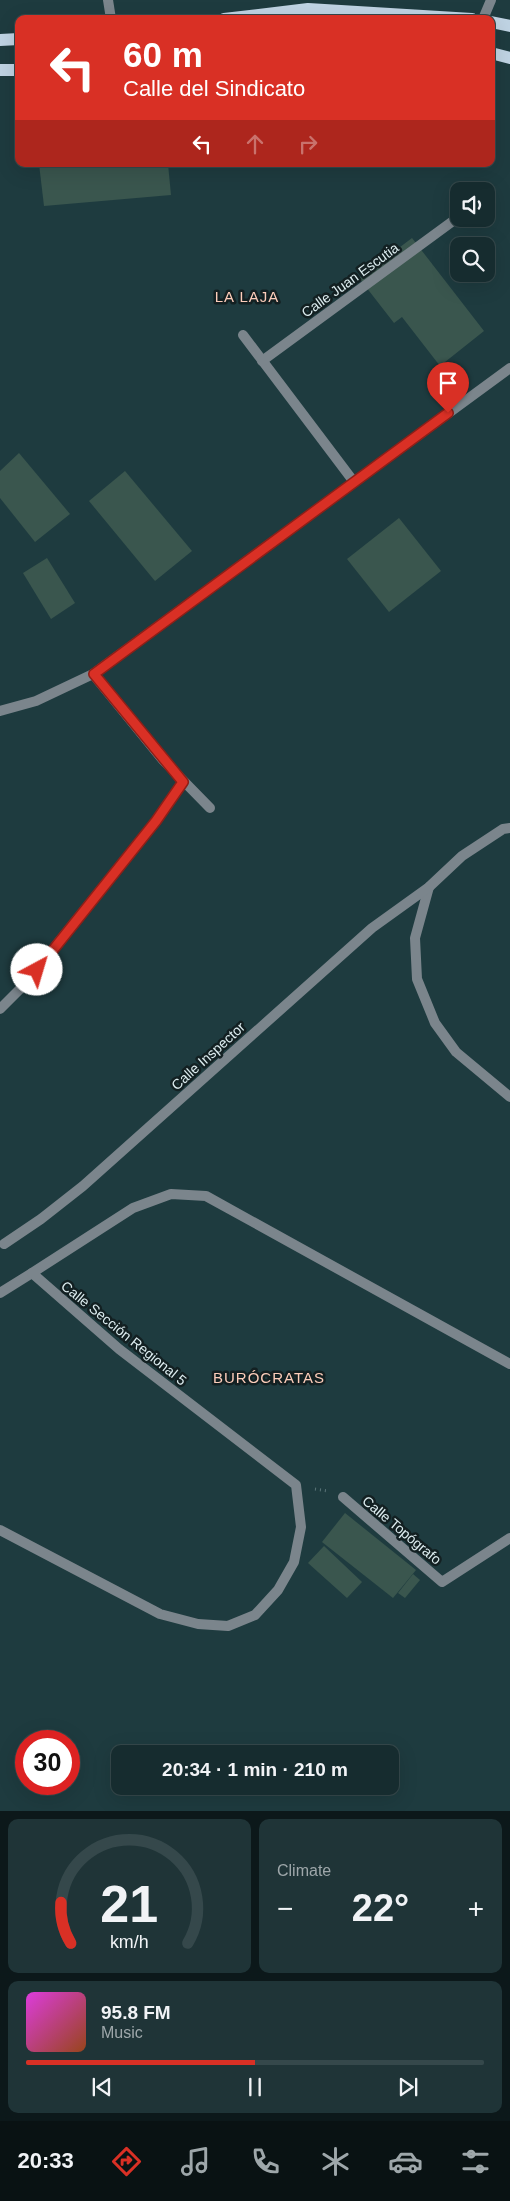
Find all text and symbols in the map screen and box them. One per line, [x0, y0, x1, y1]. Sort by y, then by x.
icon: left [40, 35, 105, 100]
text: 60 m [123, 35, 203, 74]
text: Calle del Sindicato [123, 76, 305, 101]
icon: left [188, 130, 216, 158]
icon: ahead [241, 130, 269, 158]
icon: right [294, 130, 322, 158]
map controls [450, 182, 495, 282]
button: sound [450, 182, 495, 227]
button: search [450, 237, 495, 282]
street label: Calle Juan Escutia [298, 239, 402, 321]
district label: LA LAJA [215, 288, 279, 305]
pin [427, 362, 469, 413]
icon: arrive [434, 369, 462, 397]
position arrow [10, 943, 62, 995]
street label: Calle Inspector [168, 1019, 248, 1093]
street label: Calle Sección Regional 5 [58, 1278, 190, 1389]
district label: BURÓCRATAS [213, 1369, 325, 1386]
street label: Calle Topógrafo [359, 1492, 445, 1568]
speed limit sign: 30 [15, 1730, 80, 1795]
text: 20:34 · 1 min · 210 m [162, 1759, 348, 1780]
text: Climate [277, 1862, 331, 1879]
text: 21 [101, 1875, 158, 1933]
text: 22° [352, 1887, 409, 1929]
text: − [277, 1893, 293, 1924]
text: + [468, 1893, 484, 1924]
text: km/h [110, 1932, 149, 1952]
text: 95.8 FM [101, 2002, 171, 2023]
text: Music [101, 2024, 143, 2041]
icon: previous [88, 2073, 116, 2101]
icon: pause [241, 2073, 269, 2101]
icon: next [394, 2073, 422, 2101]
icon: directions [109, 2144, 144, 2179]
icon: music [178, 2144, 213, 2179]
icon: phone [248, 2144, 283, 2179]
icon: climate [318, 2144, 353, 2179]
icon: car [388, 2144, 423, 2179]
icon: filters [458, 2144, 493, 2179]
text: 20:33 [17, 2148, 74, 2173]

